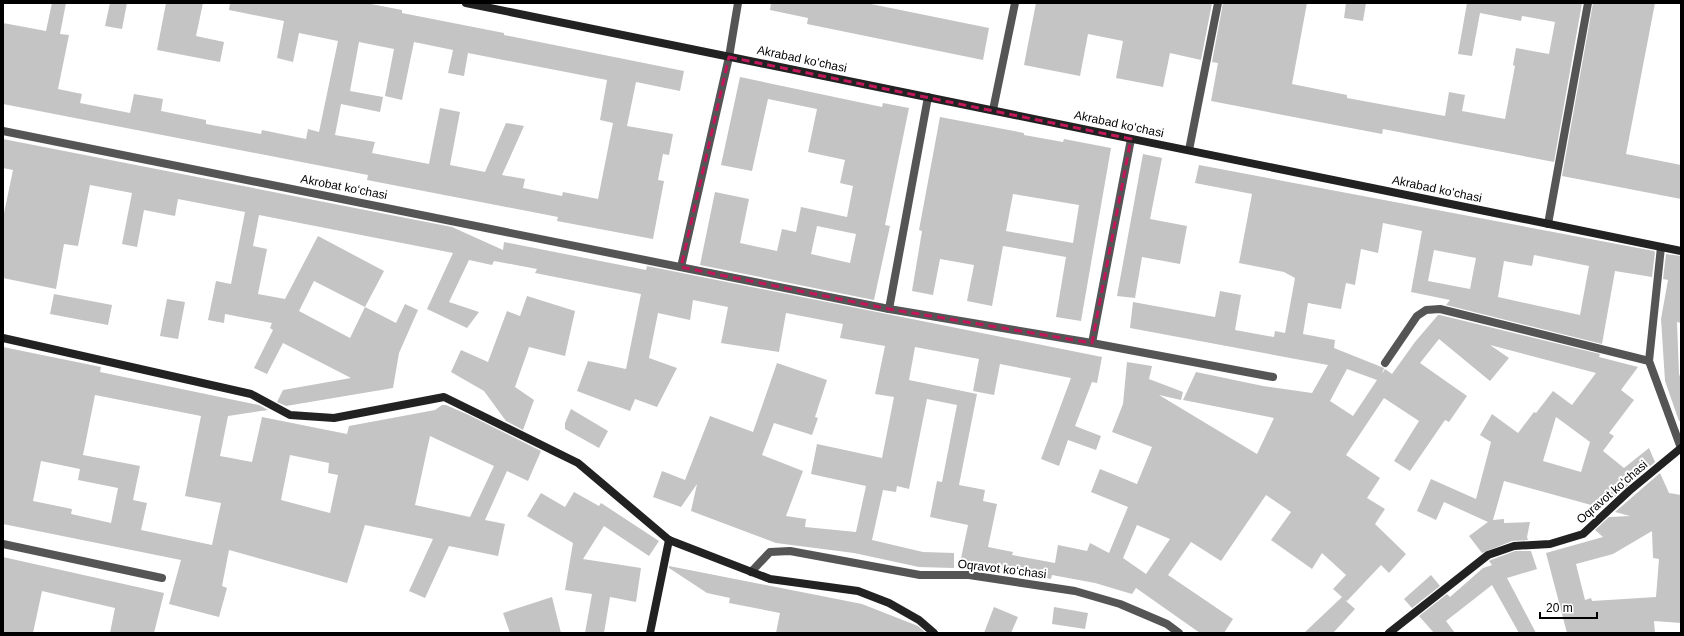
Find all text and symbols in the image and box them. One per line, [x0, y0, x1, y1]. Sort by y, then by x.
street label: Akrabad koʻchasi [756, 43, 848, 75]
street label: Akrabad koʻchasi [1073, 108, 1165, 140]
street label: Akrobat koʻchasi [299, 172, 389, 202]
street label: Akrabad koʻchasi [1391, 173, 1483, 205]
street label: Oqravot koʻchasi [1574, 457, 1650, 527]
street label: Oqravot koʻchasi [957, 557, 1047, 581]
scale bar [1540, 594, 1597, 620]
text: 20 m [1546, 601, 1573, 615]

